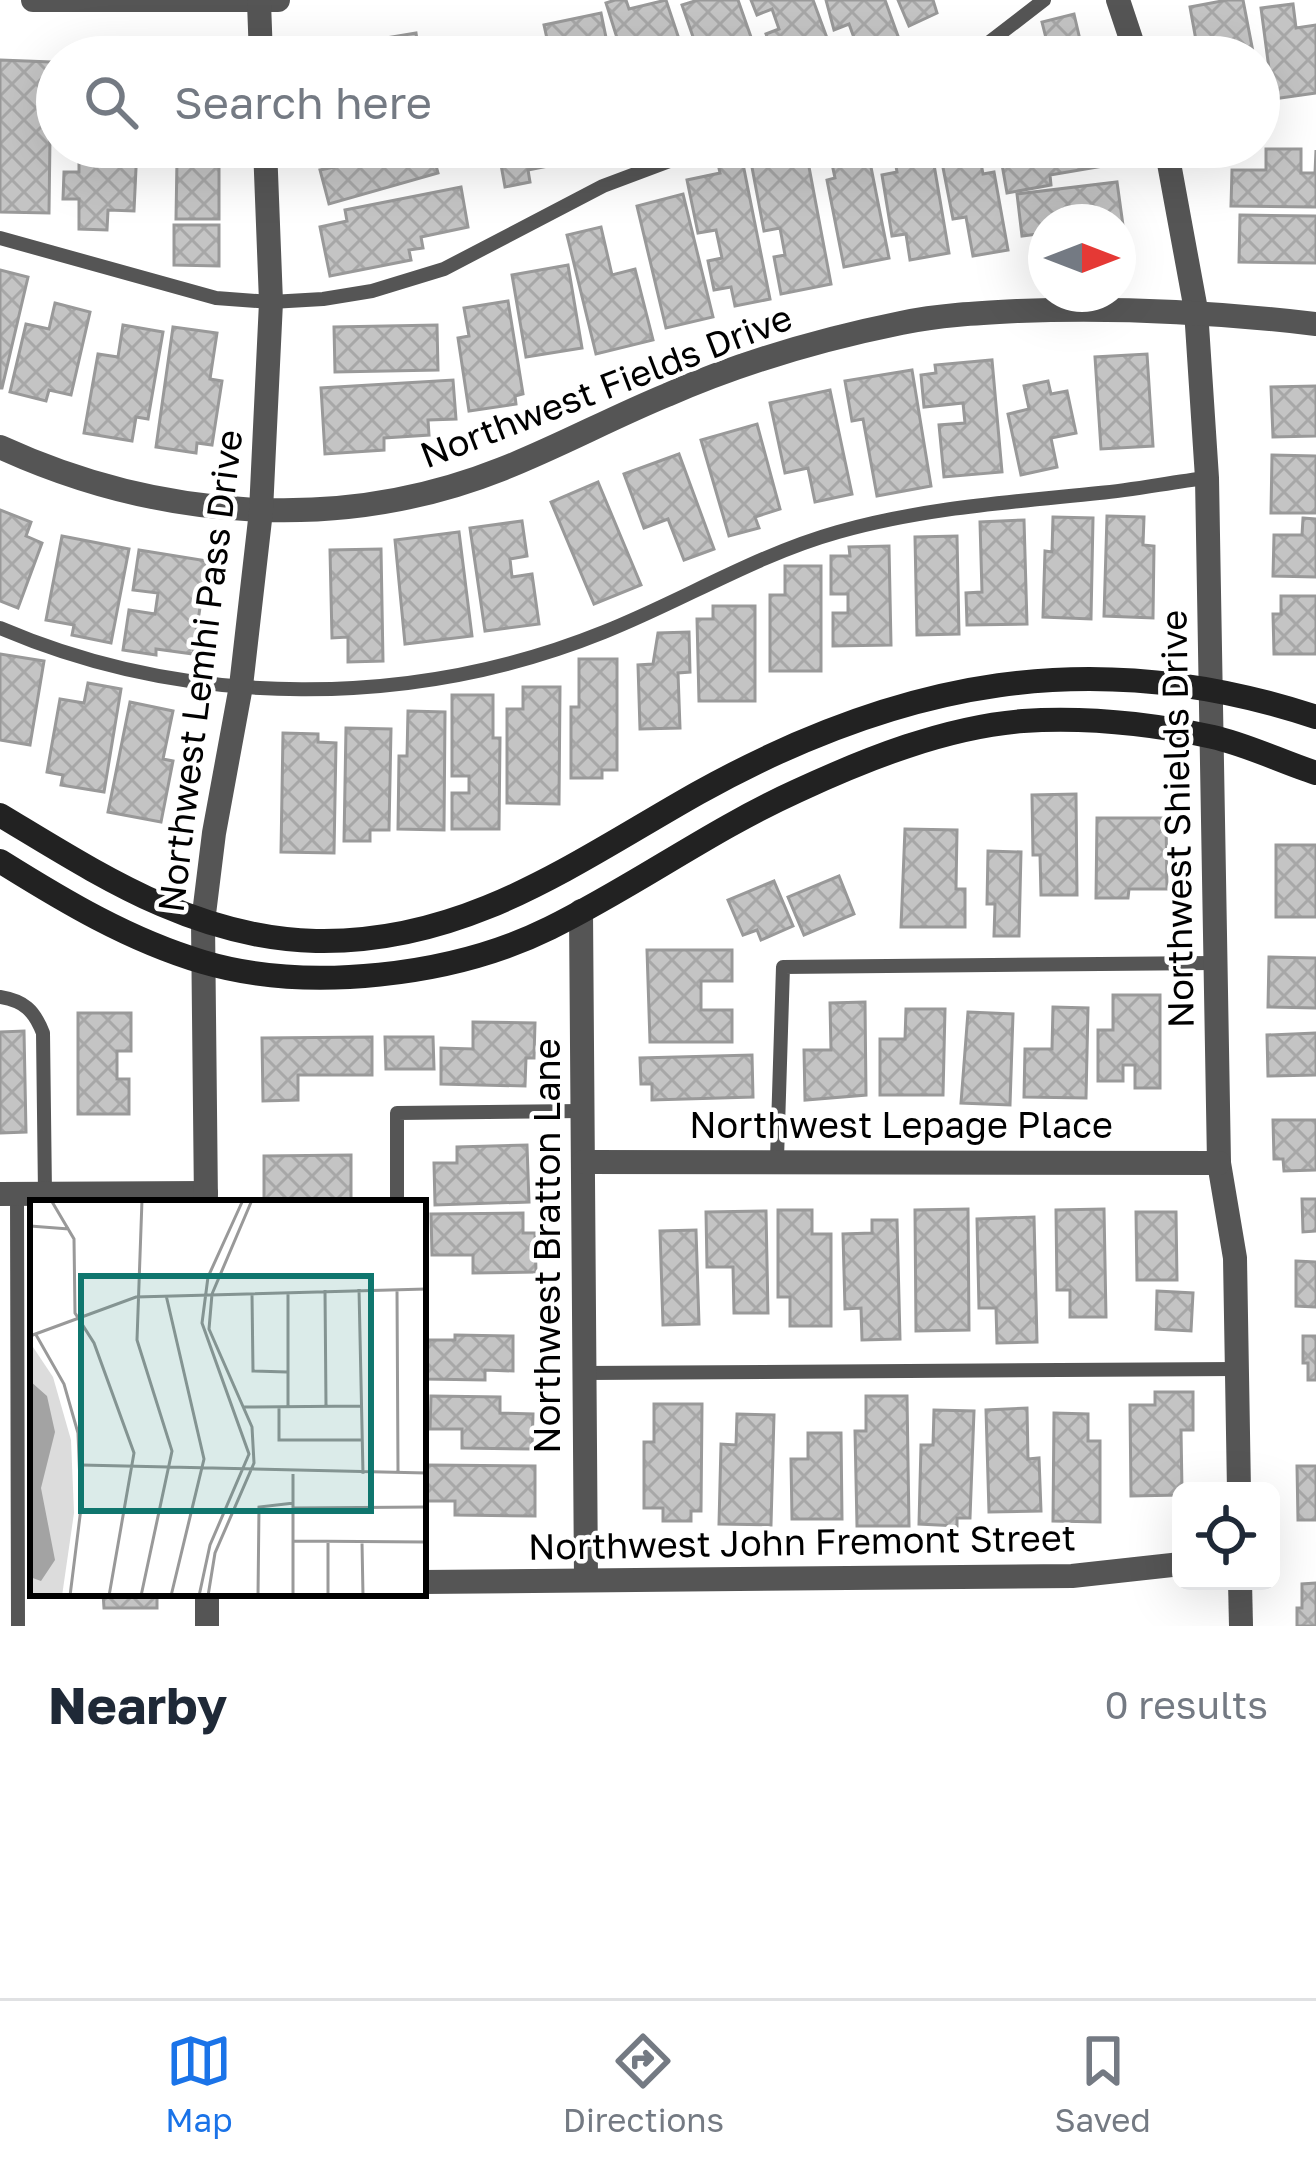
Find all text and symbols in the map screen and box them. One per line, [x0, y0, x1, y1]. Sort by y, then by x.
search box [36, 36, 1280, 168]
icon: search [78, 69, 144, 135]
text: Search here [174, 75, 432, 129]
north arrow [1028, 204, 1136, 312]
street label: Northwest Fields Drive [414, 295, 798, 476]
street label: Northwest Lemhi Pass Drive [149, 427, 250, 915]
street label: Northwest Shields Drive [1151, 609, 1202, 1029]
street label: Northwest Bratton Lane [525, 1038, 568, 1454]
street label: Northwest Lepage Place [689, 1103, 1113, 1146]
inset map [30, 1200, 426, 1596]
map controls [1172, 1482, 1280, 1590]
button: locate [1172, 1482, 1280, 1590]
street label: Northwest John Fremont Street [528, 1515, 1076, 1568]
text: Nearby [48, 1674, 227, 1735]
text: 0 results [1104, 1681, 1268, 1728]
tab: Map [165, 2028, 233, 2139]
tab: Directions [563, 2028, 724, 2139]
tab: Saved [1054, 2028, 1151, 2139]

